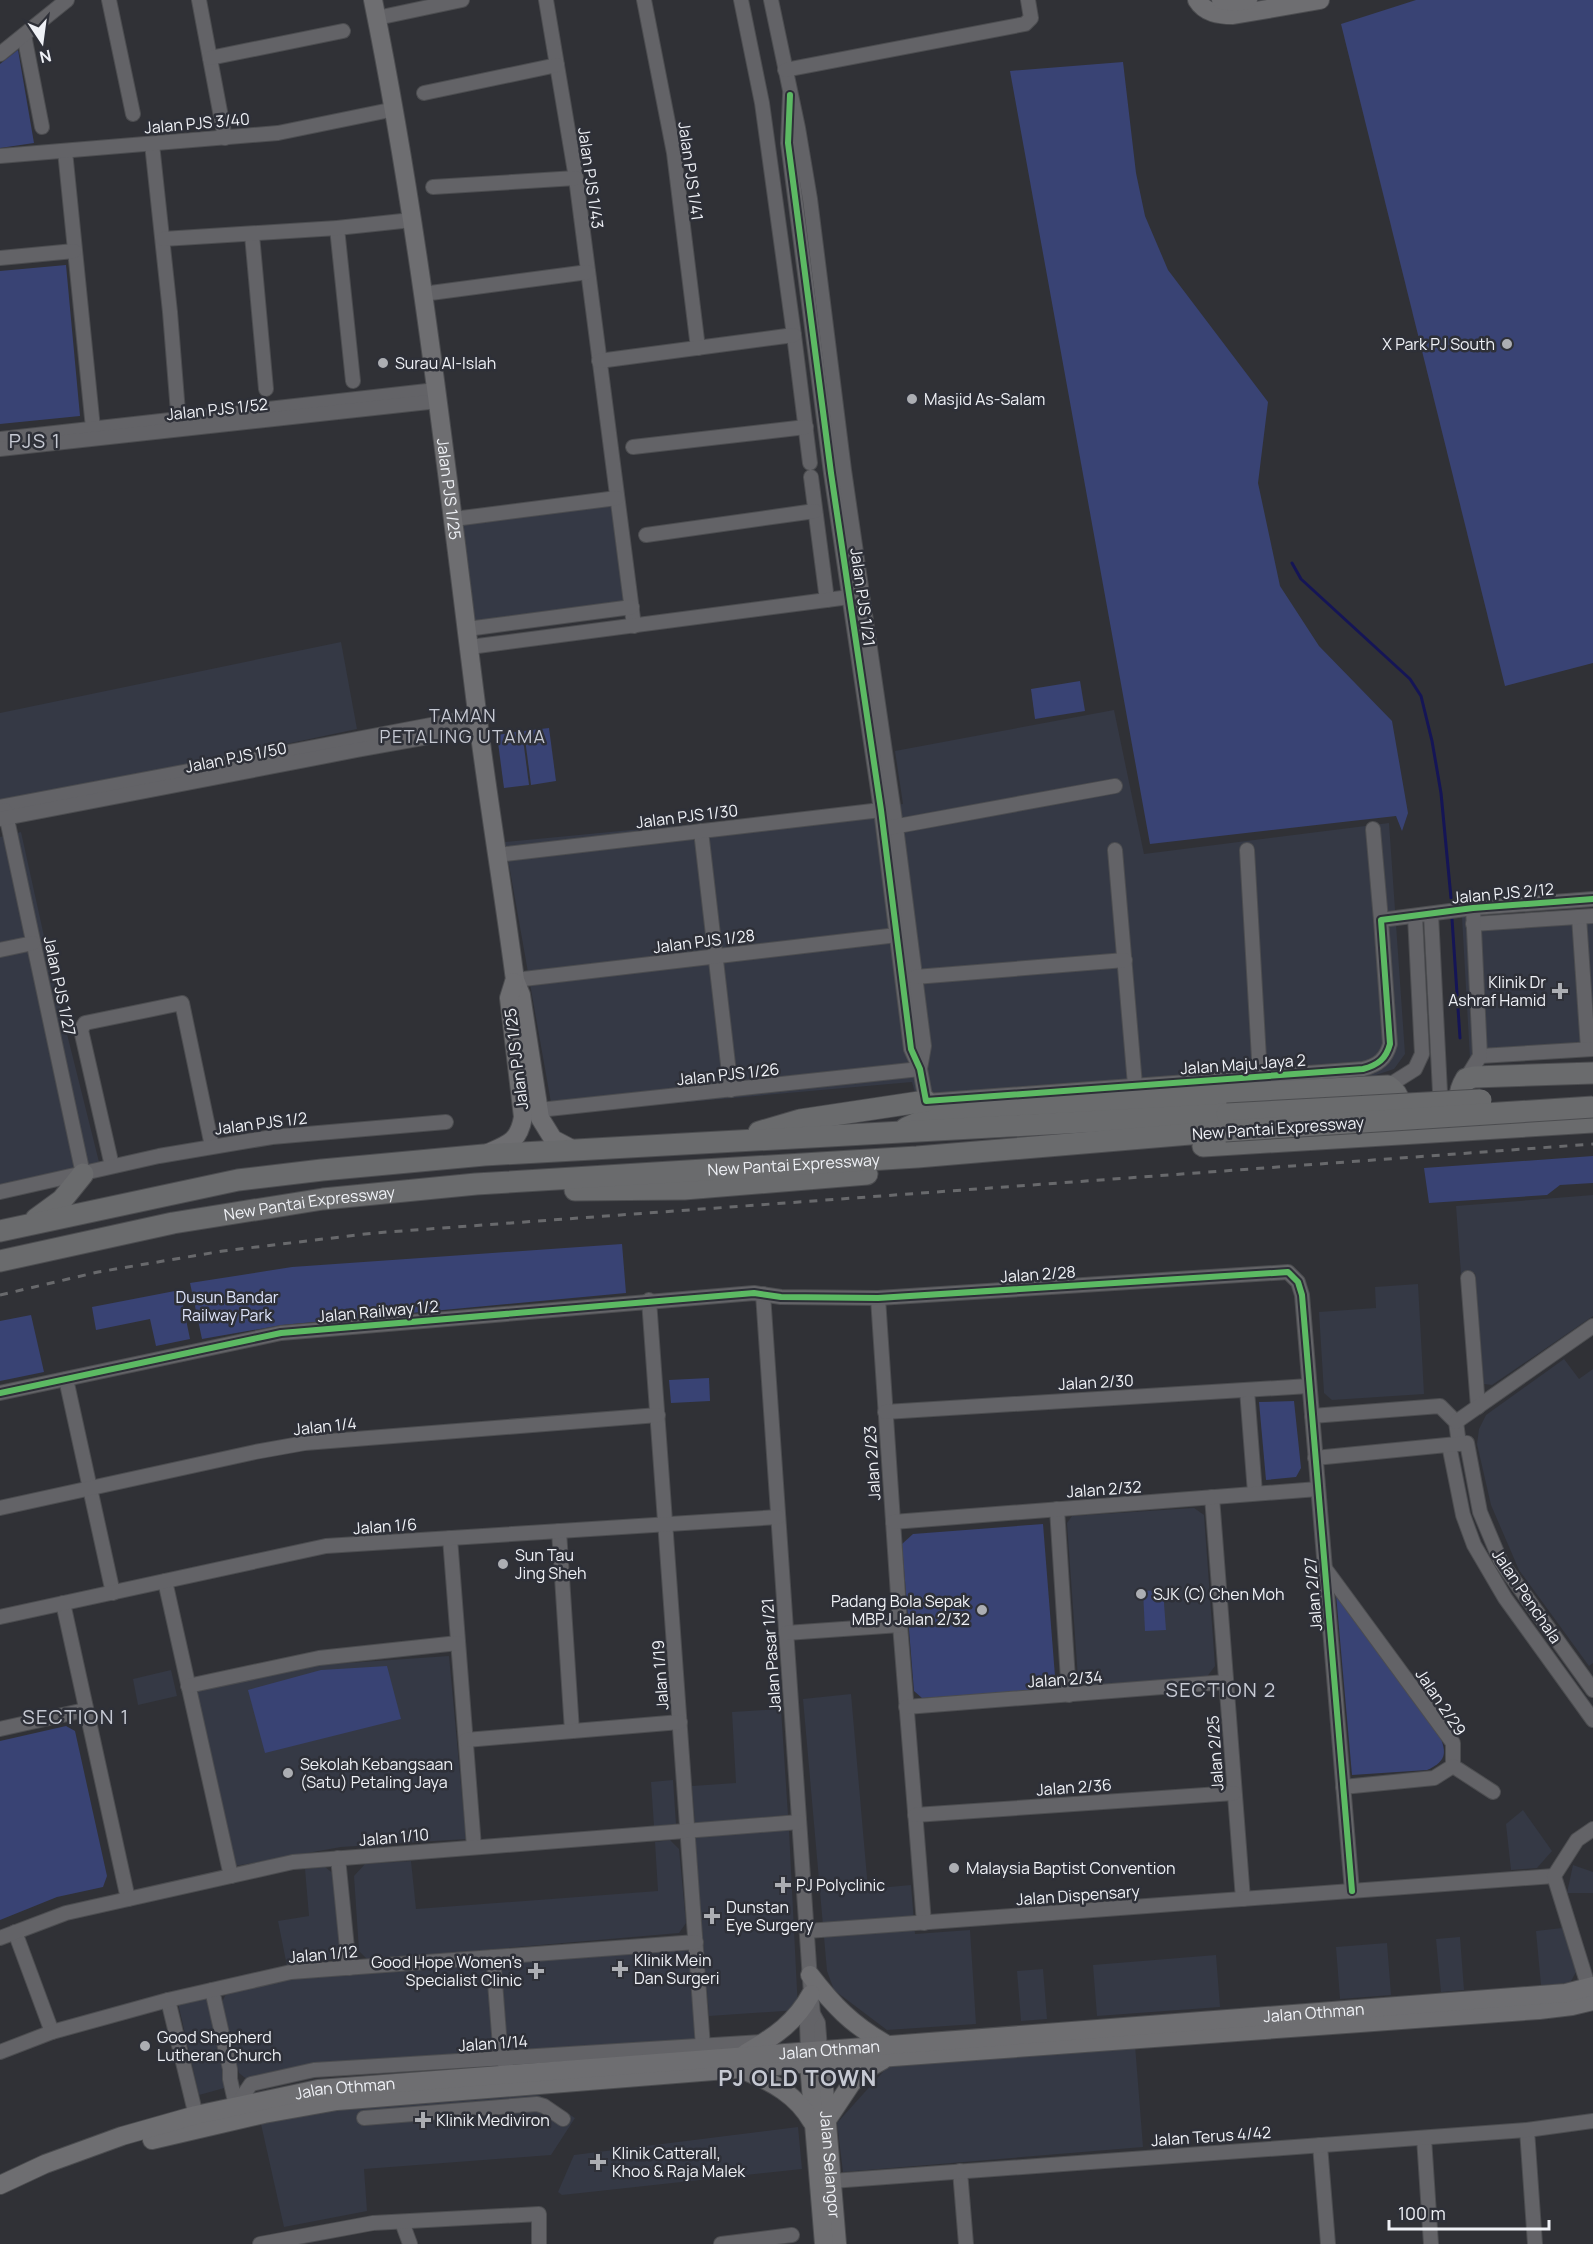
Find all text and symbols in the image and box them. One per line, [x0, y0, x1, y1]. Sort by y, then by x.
north arrow [12, 12, 72, 72]
text: N [37, 45, 53, 69]
street label: Jalan PJS 3/40 [143, 107, 251, 139]
street label: Jalan PJS 1/41 [673, 120, 709, 222]
street label: Jalan PJS 1/43 [573, 126, 609, 230]
place label: X Park PJ South [1382, 333, 1495, 355]
marker: X Park PJ South [1500, 337, 1514, 351]
place label: Surau Al-Islah [395, 352, 496, 374]
marker: Surau Al-Islah [376, 356, 390, 370]
place label: Masjid As-Salam [924, 388, 1045, 410]
marker: Masjid As-Salam [905, 392, 919, 406]
street label: Jalan PJS 1/52 [165, 393, 269, 425]
district label: PJS 1 [9, 427, 61, 454]
street label: Jalan PJS 1/25 [432, 437, 466, 541]
street label: Jalan PJS 1/21 [845, 546, 881, 648]
district label: TAMAN PETALING UTAMA [380, 703, 546, 748]
street label: Jalan PJS 1/50 [183, 736, 289, 778]
street label: Jalan PJS 1/30 [635, 799, 739, 833]
street label: Jalan PJS 2/12 [1451, 878, 1555, 908]
street label: Jalan PJS 1/28 [652, 924, 756, 958]
street label: Jalan PJS 1/27 [39, 934, 81, 1038]
place label: Klinik Dr Ashraf Hamid [1448, 971, 1546, 1011]
marker: Klinik Dr Ashraf Hamid [1551, 982, 1569, 1000]
street label: Jalan PJS 1/25 [499, 1007, 533, 1111]
street label: Jalan Maju Jaya 2 [1179, 1049, 1307, 1079]
street label: Jalan PJS 1/26 [676, 1058, 780, 1090]
street label: Jalan PJS 1/2 [213, 1106, 309, 1140]
street label: New Pantai Expressway [1191, 1111, 1365, 1145]
street label: New Pantai Expressway [707, 1148, 881, 1181]
street label: New Pantai Expressway [222, 1181, 397, 1226]
street label: Jalan 2/28 [1000, 1260, 1076, 1288]
park label: Dusun Bandar Railway Park [175, 1286, 279, 1326]
street label: Jalan Railway 1/2 [317, 1295, 439, 1327]
street label: Jalan 2/30 [1058, 1369, 1134, 1395]
street label: Jalan 1/4 [292, 1412, 358, 1440]
street label: Jalan 2/23 [858, 1425, 886, 1501]
street label: Jalan 2/32 [1066, 1475, 1142, 1503]
street label: Jalan 1/6 [352, 1513, 418, 1539]
place label: Sun Tau Jing Sheh [515, 1544, 587, 1584]
street label: Jalan Penchala [1487, 1544, 1567, 1648]
street label: Jalan 2/27 [1299, 1556, 1327, 1632]
marker: Sun Tau Jing Sheh [496, 1557, 510, 1571]
place label: SJK (C) Chen Moh [1153, 1583, 1285, 1605]
marker: SJK (C) Chen Moh [1134, 1587, 1148, 1601]
place label: Padang Bola Sepak MBPJ Jalan 2/32 [831, 1590, 971, 1630]
street label: Jalan Pasar 1/21 [756, 1597, 786, 1713]
marker: Padang Bola Sepak MBPJ Jalan 2/32 [975, 1603, 989, 1617]
street label: Jalan 1/19 [647, 1639, 673, 1711]
street label: Jalan 2/29 [1411, 1664, 1471, 1740]
street label: Jalan 2/34 [1027, 1665, 1103, 1693]
district label: SECTION 2 [1165, 1676, 1277, 1703]
district label: SECTION 1 [22, 1703, 130, 1730]
street label: Jalan 2/25 [1201, 1715, 1229, 1791]
place label: Sekolah Kebangsaan (Satu) Petaling Jaya [300, 1753, 453, 1793]
marker: Sekolah Kebangsaan (Satu) Petaling Jaya [281, 1766, 295, 1780]
street label: Jalan 2/36 [1035, 1773, 1113, 1801]
street label: Jalan 1/10 [358, 1823, 430, 1851]
place label: Malaysia Baptist Convention [966, 1857, 1175, 1879]
marker: Malaysia Baptist Convention [947, 1861, 961, 1875]
place label: PJ Polyclinic [796, 1874, 885, 1896]
marker: PJ Polyclinic [774, 1876, 792, 1894]
street label: Jalan Dispensary [1015, 1880, 1141, 1910]
place label: Dunstan Eye Surgery [726, 1896, 814, 1936]
marker: Dunstan Eye Surgery [703, 1907, 721, 1925]
street label: Jalan 1/12 [287, 1940, 359, 1968]
place label: Klinik Mein Dan Surgeri [634, 1949, 719, 1989]
place label: Good Hope Women's Specialist Clinic [371, 1951, 522, 1991]
marker: Klinik Mein Dan Surgeri [611, 1960, 629, 1978]
marker: Good Hope Women's Specialist Clinic [527, 1962, 545, 1980]
street label: Jalan Othman [1263, 1998, 1365, 2027]
place label: Good Shepherd Lutheran Church [157, 2026, 281, 2066]
street label: Jalan 1/14 [457, 2030, 529, 2056]
street label: Jalan Othman [778, 2035, 881, 2065]
marker: Good Shepherd Lutheran Church [138, 2039, 152, 2053]
district label: PJ OLD TOWN [718, 2063, 878, 2093]
street label: Jalan Othman [292, 2072, 396, 2105]
place label: Klinik Mediviron [436, 2109, 550, 2131]
street label: Jalan Selangor [815, 2110, 846, 2219]
marker: Klinik Mediviron [414, 2111, 432, 2129]
street label: Jalan Terus 4/42 [1150, 2121, 1272, 2151]
place label: Klinik Catterall, Khoo & Raja Malek [612, 2142, 746, 2182]
marker: Klinik Catterall, Khoo & Raja Malek [589, 2153, 607, 2171]
scale bar [1389, 2193, 1550, 2231]
text: 100 m [1398, 2201, 1446, 2225]

